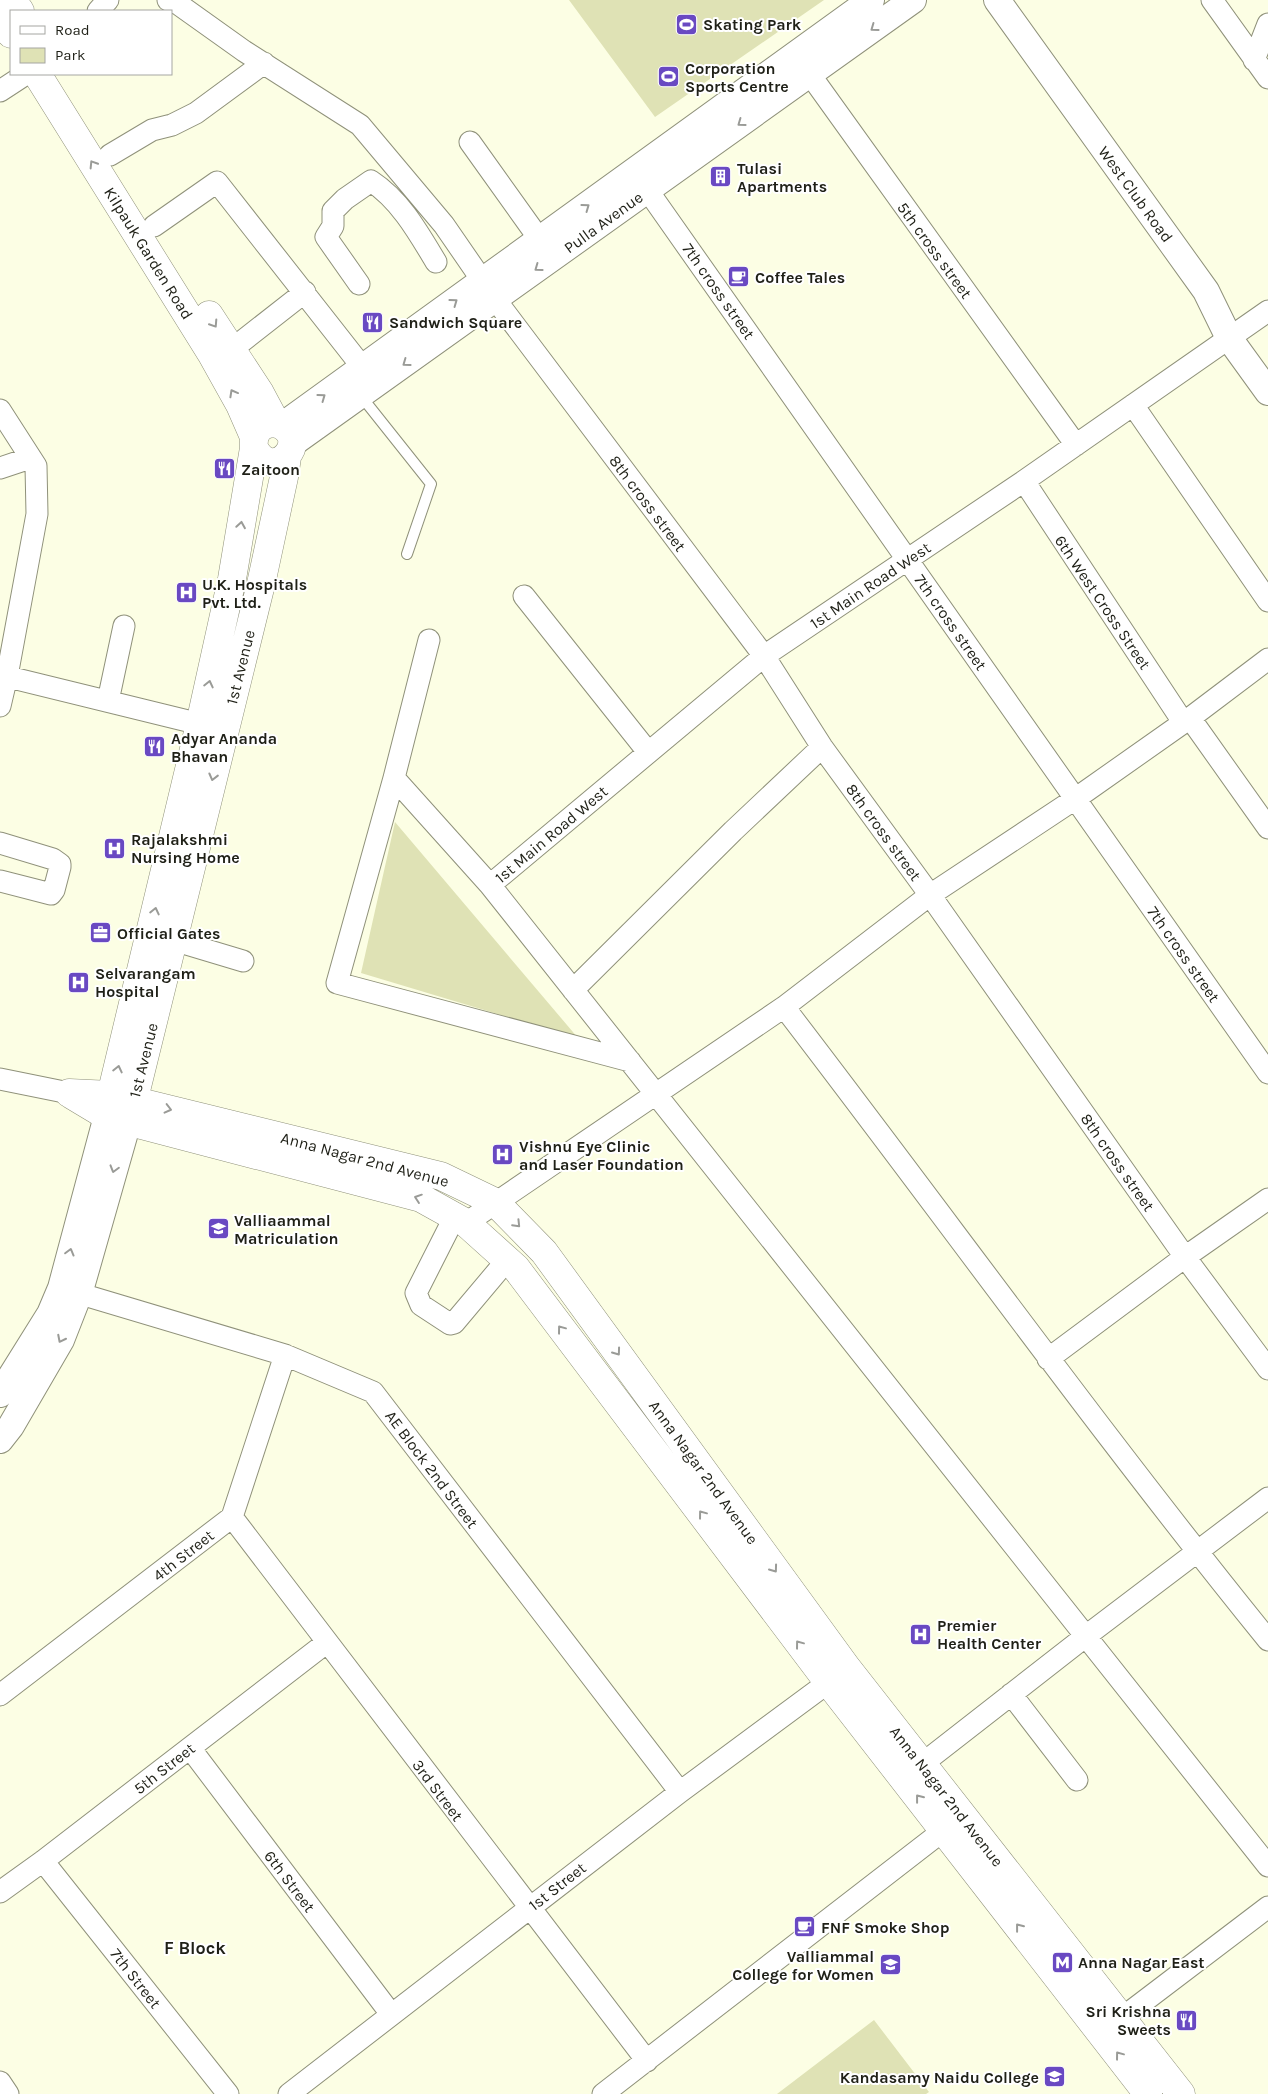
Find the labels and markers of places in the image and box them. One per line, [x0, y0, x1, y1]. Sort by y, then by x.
sports icon: Skating Park [675, 12, 699, 36]
place label: Skating Park [703, 15, 802, 34]
place label: Corporation Sports Centre [685, 59, 789, 96]
sports icon: Corporation Sports Centre [657, 65, 681, 89]
place label: Tulasi Apartments [737, 159, 827, 196]
building icon: Tulasi Apartments [709, 165, 733, 189]
cafe icon: Coffee Tales [727, 265, 751, 289]
place label: Coffee Tales [755, 268, 845, 287]
restaurant icon: Sandwich Square [361, 310, 385, 334]
place label: Sandwich Square [389, 313, 522, 332]
restaurant icon: Zaitoon [213, 457, 237, 481]
place label: Zaitoon [241, 460, 300, 479]
place label: U.K. Hospitals Pvt. Ltd. [202, 575, 307, 612]
hospital icon: U.K. Hospitals Pvt. Ltd. [174, 581, 198, 605]
place label: Adyar Ananda Bhavan [171, 729, 277, 766]
restaurant icon: Adyar Ananda Bhavan [143, 735, 167, 759]
place label: Rajalakshmi Nursing Home [131, 830, 240, 867]
hospital icon: Rajalakshmi Nursing Home [103, 836, 127, 860]
office icon: Official Gates [89, 921, 113, 945]
place label: Official Gates [117, 924, 220, 943]
place label: Selvarangam Hospital [95, 964, 196, 1001]
hospital icon: Selvarangam Hospital [67, 970, 91, 994]
place label: Vishnu Eye Clinic and Laser Foundation [519, 1137, 684, 1174]
hospital icon: Vishnu Eye Clinic and Laser Foundation [491, 1143, 515, 1167]
place label: Valliaammal Matriculation [234, 1211, 339, 1248]
school or university icon: Valliaammal Matriculation [206, 1217, 230, 1241]
place label: Premier Health Center [937, 1616, 1042, 1653]
hospital icon: Premier Health Center [909, 1622, 933, 1646]
cafe icon: FNF Smoke Shop [793, 1915, 817, 1939]
place label: FNF Smoke Shop [821, 1918, 950, 1937]
place label: Valliammal College for Women [732, 1947, 874, 1984]
metro station icon: Anna Nagar East [1050, 1950, 1074, 1974]
school or university icon: Valliammal College for Women [878, 1953, 902, 1977]
place label: Anna Nagar East [1078, 1953, 1205, 1972]
place label: Sri Krishna Sweets [1085, 2002, 1171, 2039]
restaurant icon: Sri Krishna Sweets [1175, 2008, 1199, 2032]
school or university icon: Kandasamy Naidu College [1043, 2065, 1067, 2089]
place label: Kandasamy Naidu College [840, 2068, 1039, 2087]

